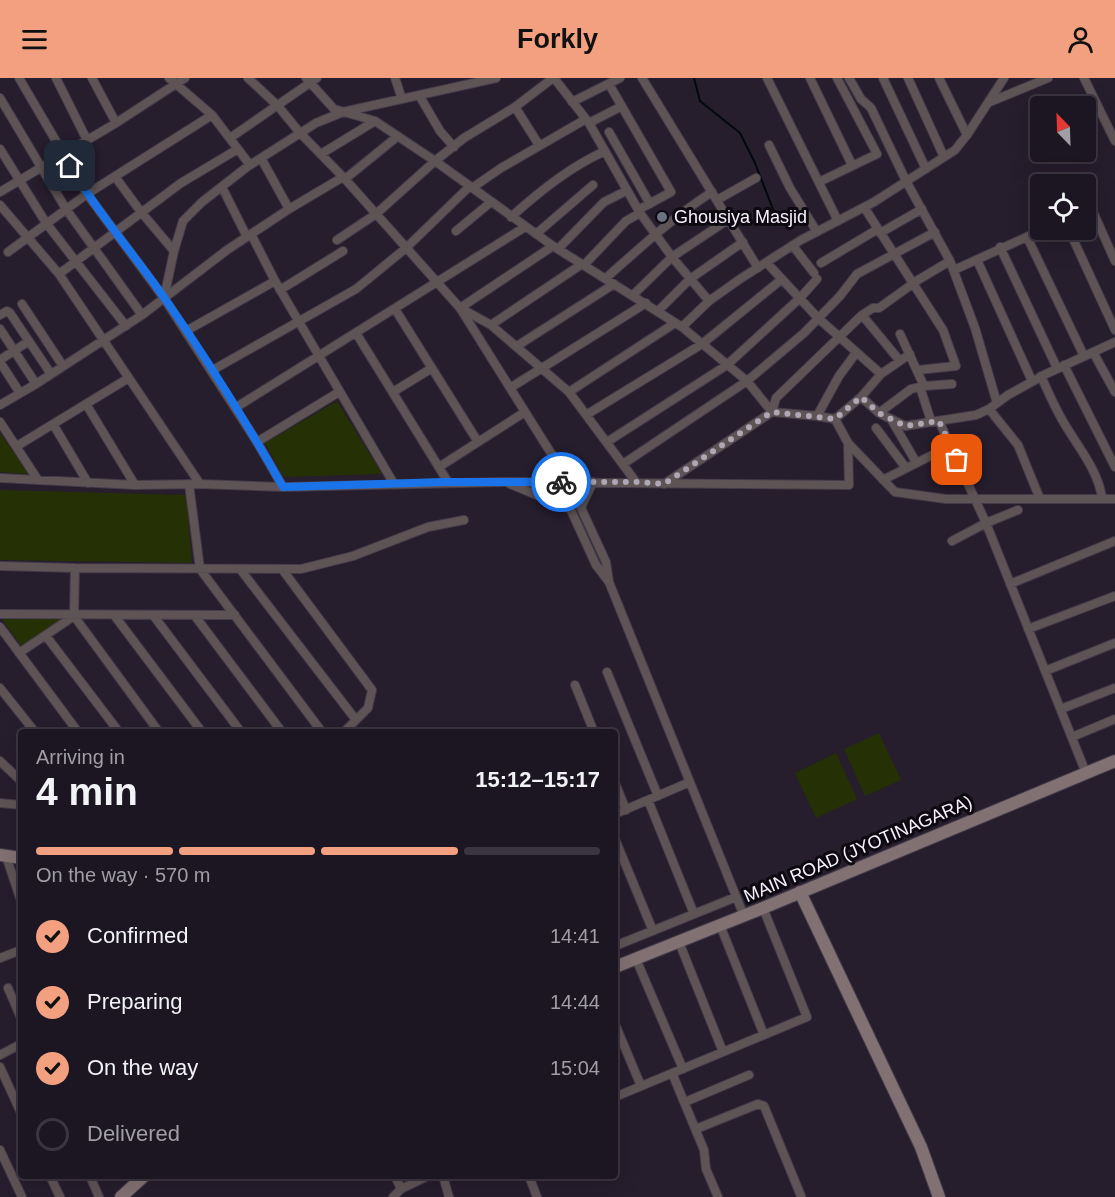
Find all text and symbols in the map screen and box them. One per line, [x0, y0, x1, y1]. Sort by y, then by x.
icon: menu [18, 23, 51, 56]
icon: person [1064, 23, 1097, 56]
text: Forkly [517, 24, 598, 54]
north arrow [1030, 96, 1096, 162]
map controls [1030, 96, 1096, 240]
pin [44, 140, 95, 191]
icon: home [53, 149, 86, 182]
button: locate [1030, 174, 1096, 240]
place label: Ghousiya Masjid [674, 207, 807, 227]
marker: Ghousiya Masjid [655, 210, 669, 224]
pin [931, 434, 982, 485]
icon: bag [940, 443, 973, 476]
courier [531, 452, 591, 512]
icon: bike [545, 466, 578, 499]
text: Arriving in [36, 746, 125, 768]
text: 15:12–15:17 [475, 767, 600, 792]
text: 4 min [36, 770, 138, 813]
street label: MAIN ROAD (JYOTINAGARA) [741, 792, 975, 906]
text: On the way · 570 m [36, 864, 211, 886]
icon: check [36, 920, 69, 953]
text: Confirmed [87, 923, 188, 948]
text: 14:41 [550, 925, 600, 947]
icon: check [36, 986, 69, 1019]
text: Preparing [87, 989, 182, 1014]
text: 14:44 [550, 991, 600, 1013]
icon: check [36, 1052, 69, 1085]
text: On the way [87, 1055, 198, 1080]
text: 15:04 [550, 1057, 600, 1079]
text: Delivered [87, 1121, 180, 1146]

